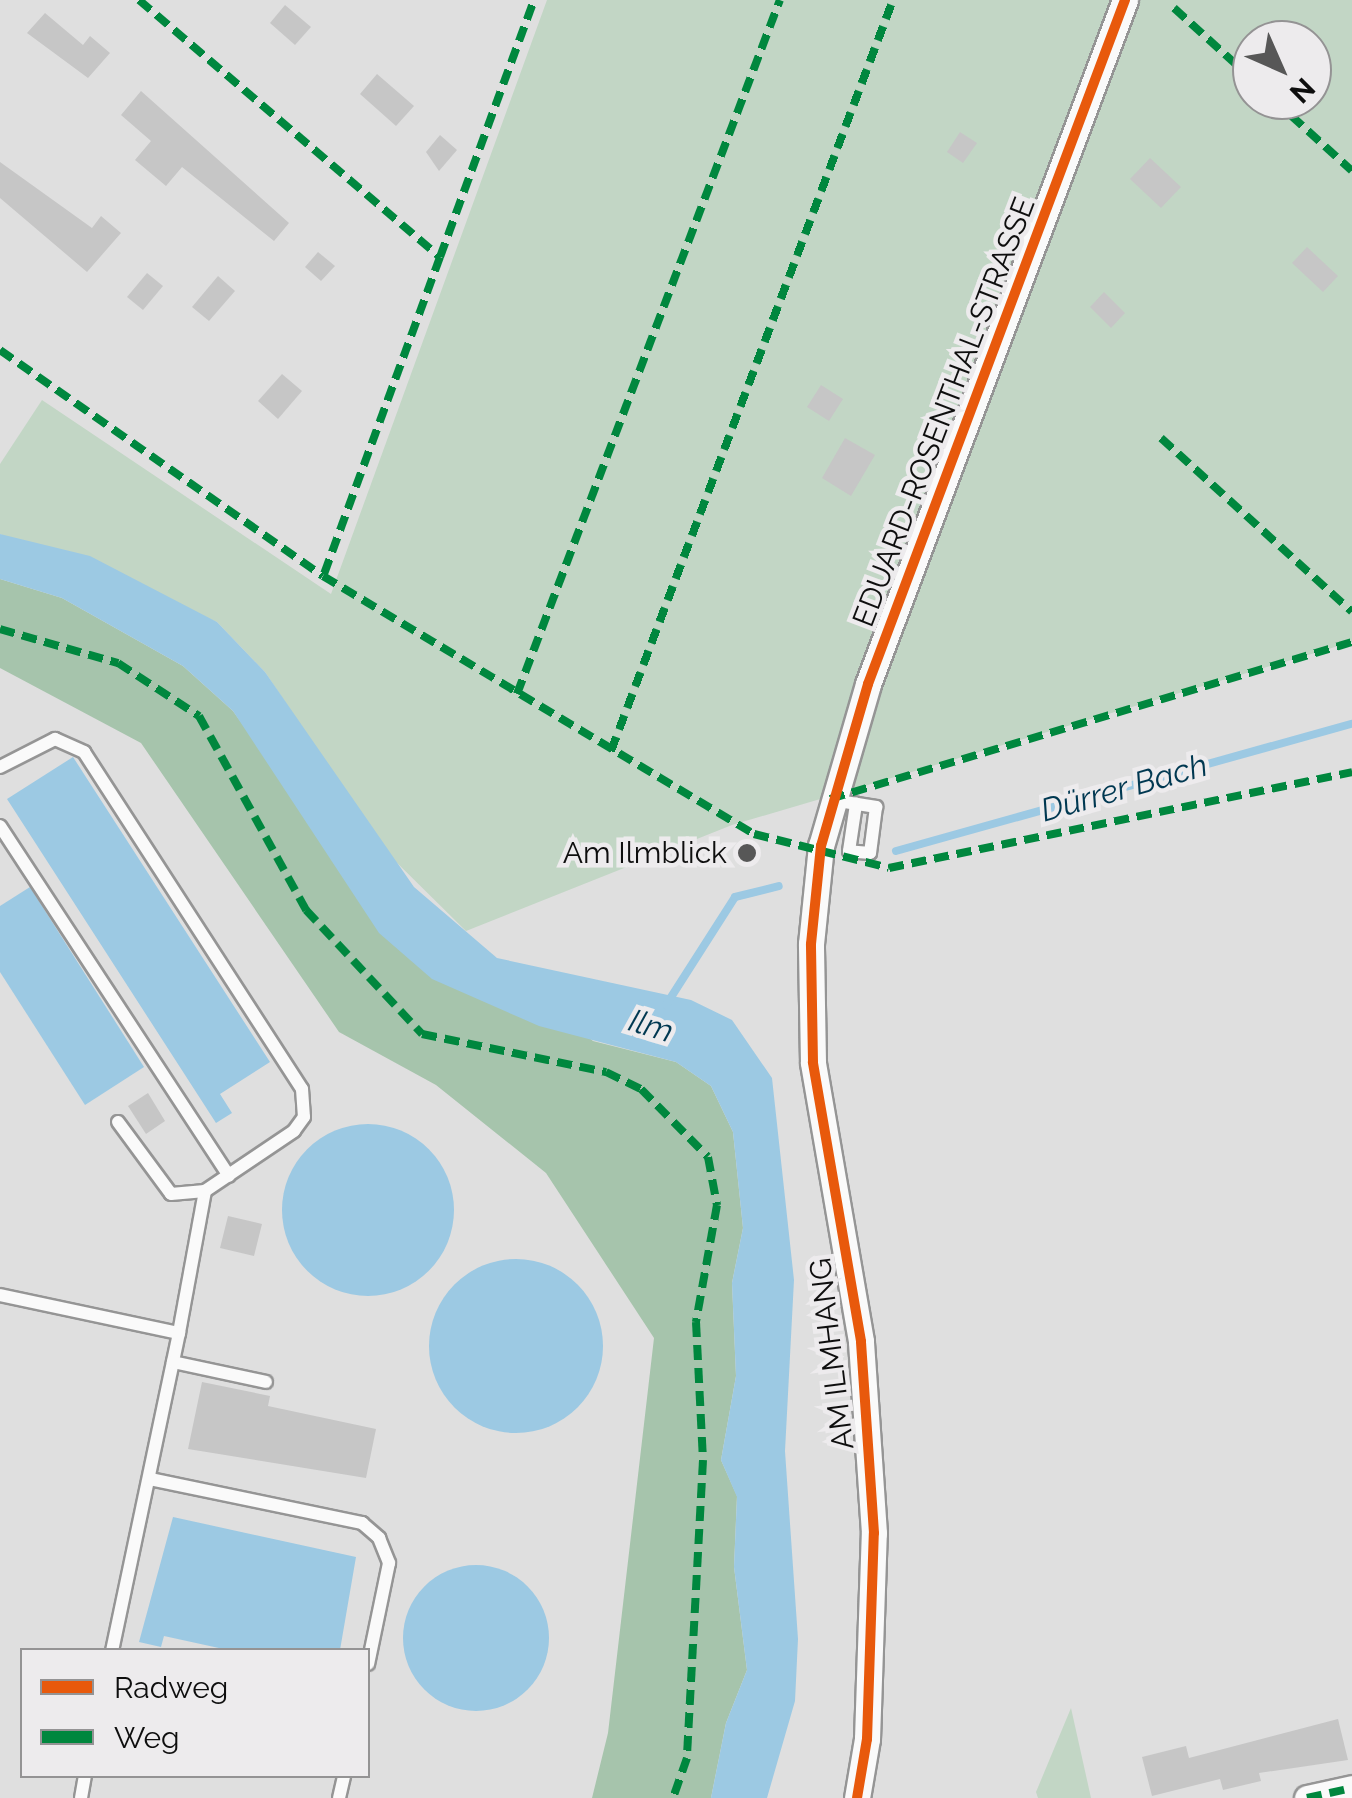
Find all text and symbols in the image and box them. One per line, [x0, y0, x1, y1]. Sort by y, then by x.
north arrow [1232, 20, 1332, 120]
text: N [1283, 71, 1321, 109]
street label: EDUARD-ROSENTHAL-STRASSE [845, 192, 1043, 632]
water label: Dürrer Bach [1036, 746, 1212, 830]
place label: Am Ilmblick [563, 835, 727, 871]
marker: Am Ilmblick [736, 842, 758, 864]
water label: Ilm [624, 1001, 678, 1051]
street label: AM ILMHANG [802, 1256, 862, 1452]
legend [20, 1648, 370, 1778]
text: Radweg [114, 1670, 228, 1705]
text: Weg [114, 1720, 180, 1755]

